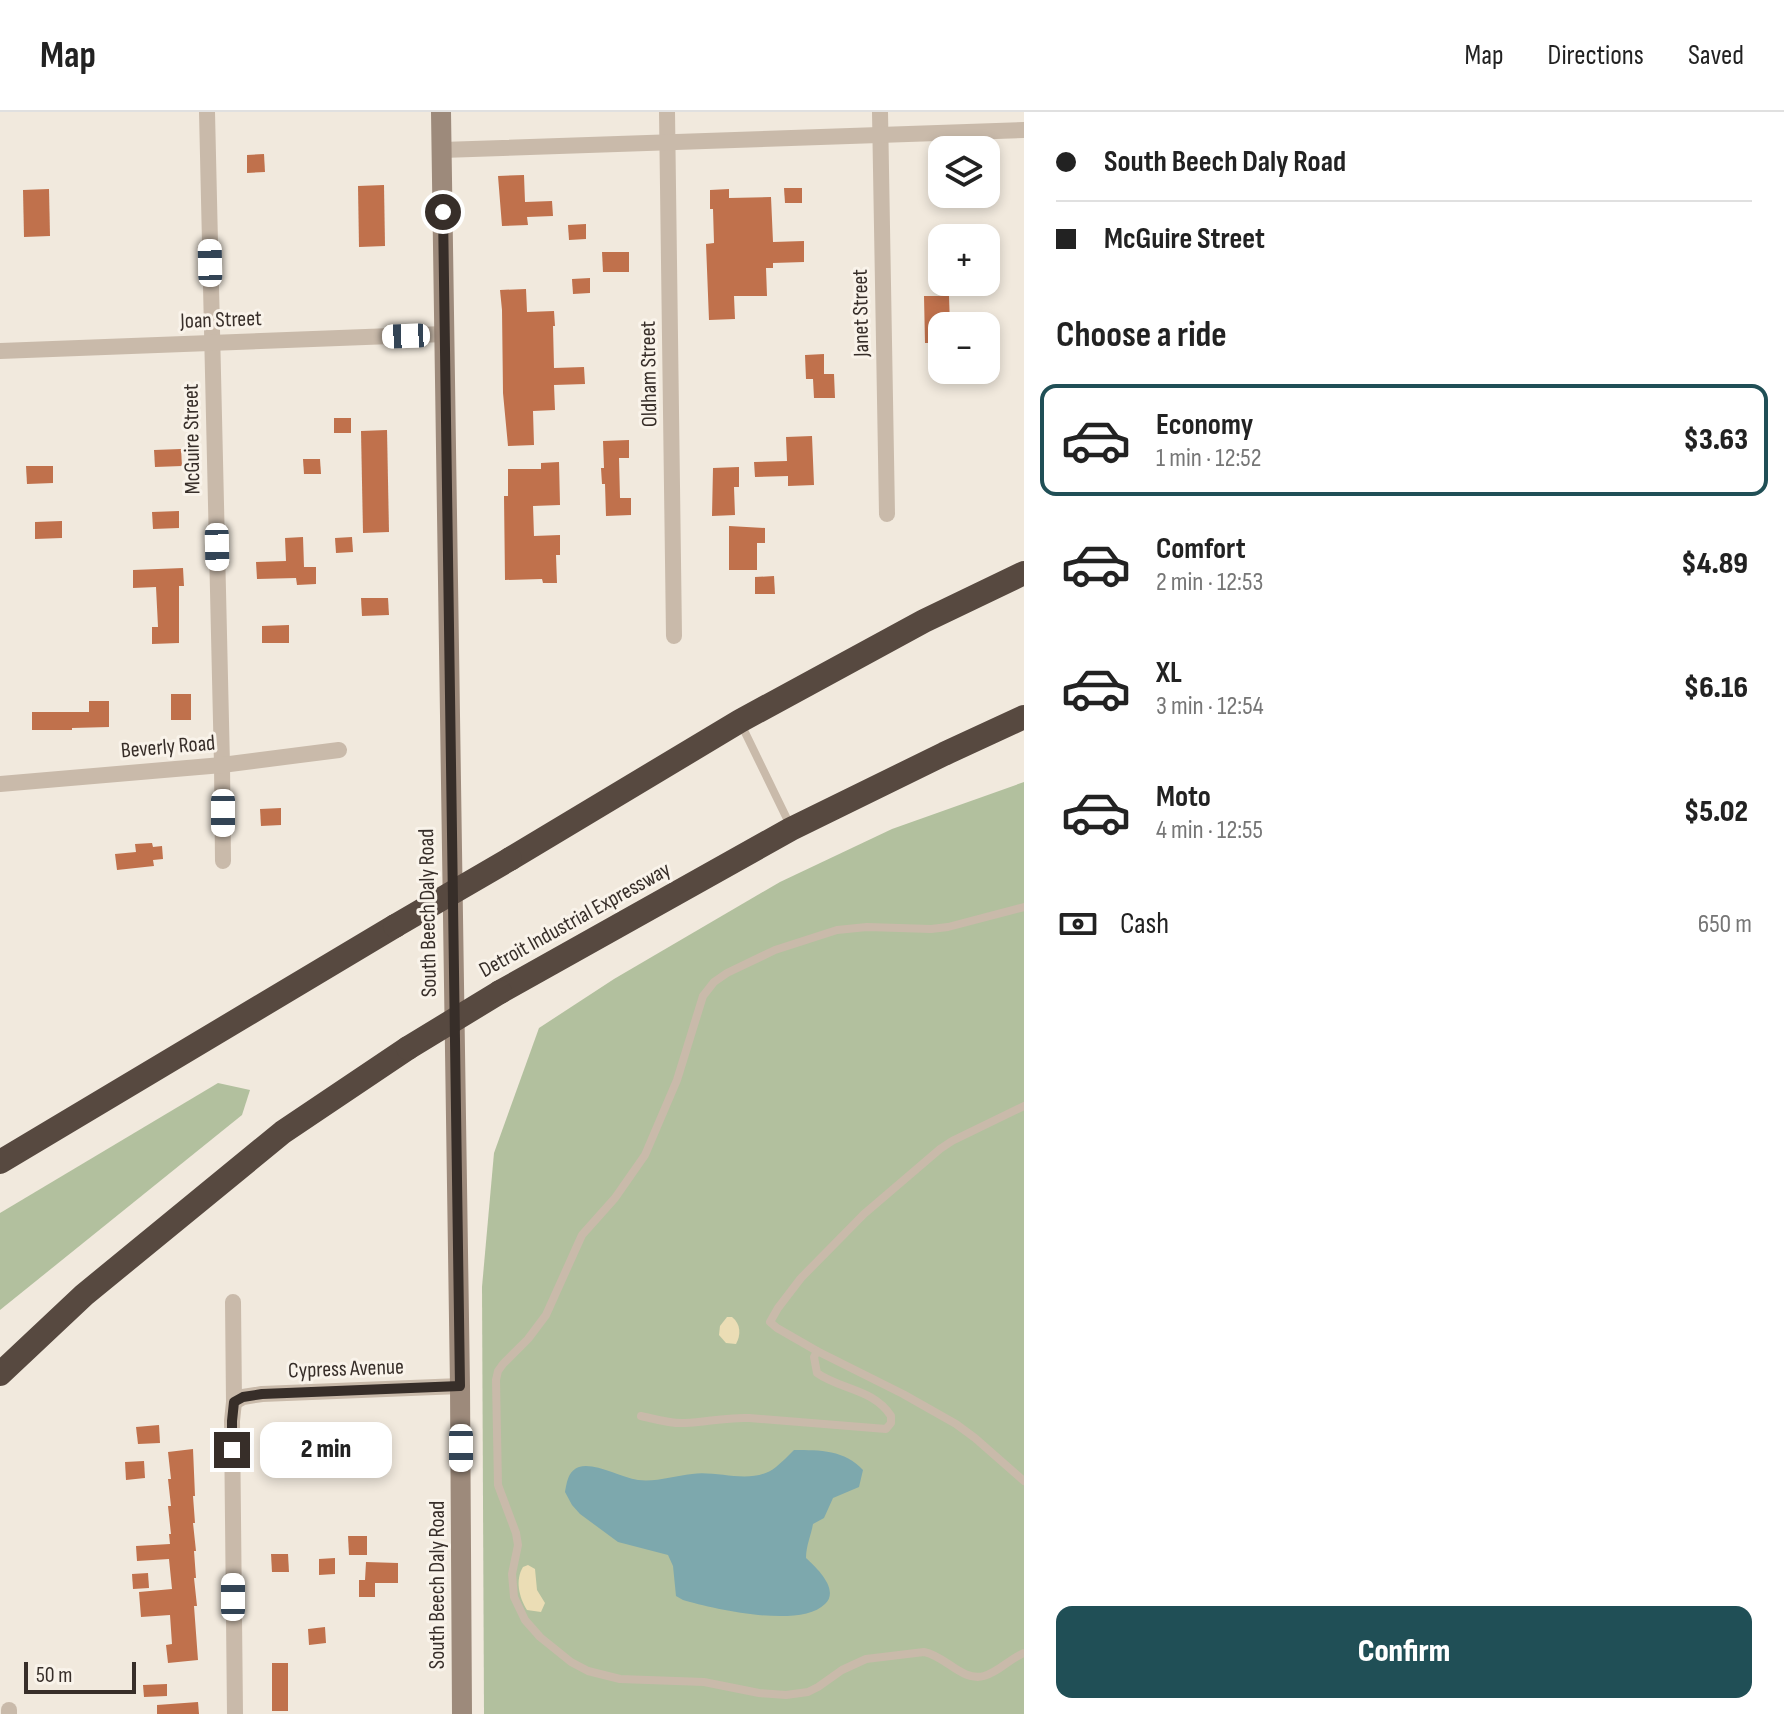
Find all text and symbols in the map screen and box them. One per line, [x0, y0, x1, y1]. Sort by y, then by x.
text: Map [40, 33, 96, 78]
text: Map [1465, 39, 1504, 72]
text: Directions [1548, 39, 1644, 72]
text: Saved [1688, 39, 1744, 72]
map controls [928, 136, 1000, 384]
button: layers [928, 136, 1000, 208]
text: South Beech Daly Road [1104, 144, 1346, 180]
route start [425, 194, 461, 230]
text: McGuire Street [1104, 221, 1265, 257]
button: + [928, 224, 1000, 296]
car [198, 239, 222, 287]
street label: Janet Street [847, 269, 875, 358]
street label: Joan Street [179, 305, 262, 335]
button: − [928, 312, 1000, 384]
text: Choose a ride [1056, 314, 1227, 357]
street label: Oldham Street [635, 320, 663, 427]
car [382, 323, 430, 349]
street label: McGuire Street [178, 383, 206, 495]
icon: car [1060, 404, 1132, 476]
text: Economy [1156, 407, 1253, 443]
text: $3.63 [1683, 422, 1748, 458]
text: 1 min · 12:52 [1156, 443, 1261, 474]
car [205, 523, 229, 571]
icon: car [1060, 528, 1132, 600]
text: Comfort [1156, 531, 1246, 567]
text: $4.89 [1681, 546, 1748, 582]
text: 2 min · 12:53 [1156, 567, 1263, 598]
icon: car [1060, 652, 1132, 724]
text: XL [1156, 655, 1182, 691]
text: $6.16 [1684, 670, 1748, 706]
text: 3 min · 12:54 [1156, 691, 1264, 722]
street label: Beverly Road [120, 729, 216, 765]
icon: car [1060, 776, 1132, 848]
text: Moto [1156, 779, 1211, 815]
car [211, 789, 235, 837]
text: $5.02 [1684, 794, 1748, 830]
text: 4 min · 12:55 [1156, 815, 1263, 846]
street label: South Beech Daly Road [413, 829, 443, 997]
street label: Detroit Industrial Expressway [475, 856, 676, 984]
icon: cash [1056, 902, 1100, 946]
text: Cash [1120, 906, 1169, 942]
text: 650 m [1698, 909, 1752, 940]
street label: Cypress Avenue [288, 1353, 404, 1385]
callout: 2 min [260, 1422, 392, 1478]
car [449, 1424, 473, 1472]
route end [214, 1432, 250, 1468]
text: 2 min [301, 1434, 351, 1465]
street label: South Beech Daly Road [424, 1501, 451, 1669]
car [221, 1573, 245, 1621]
button: Confirm [1056, 1606, 1752, 1698]
scale bar [24, 1658, 136, 1694]
text: 50 m [36, 1662, 72, 1689]

